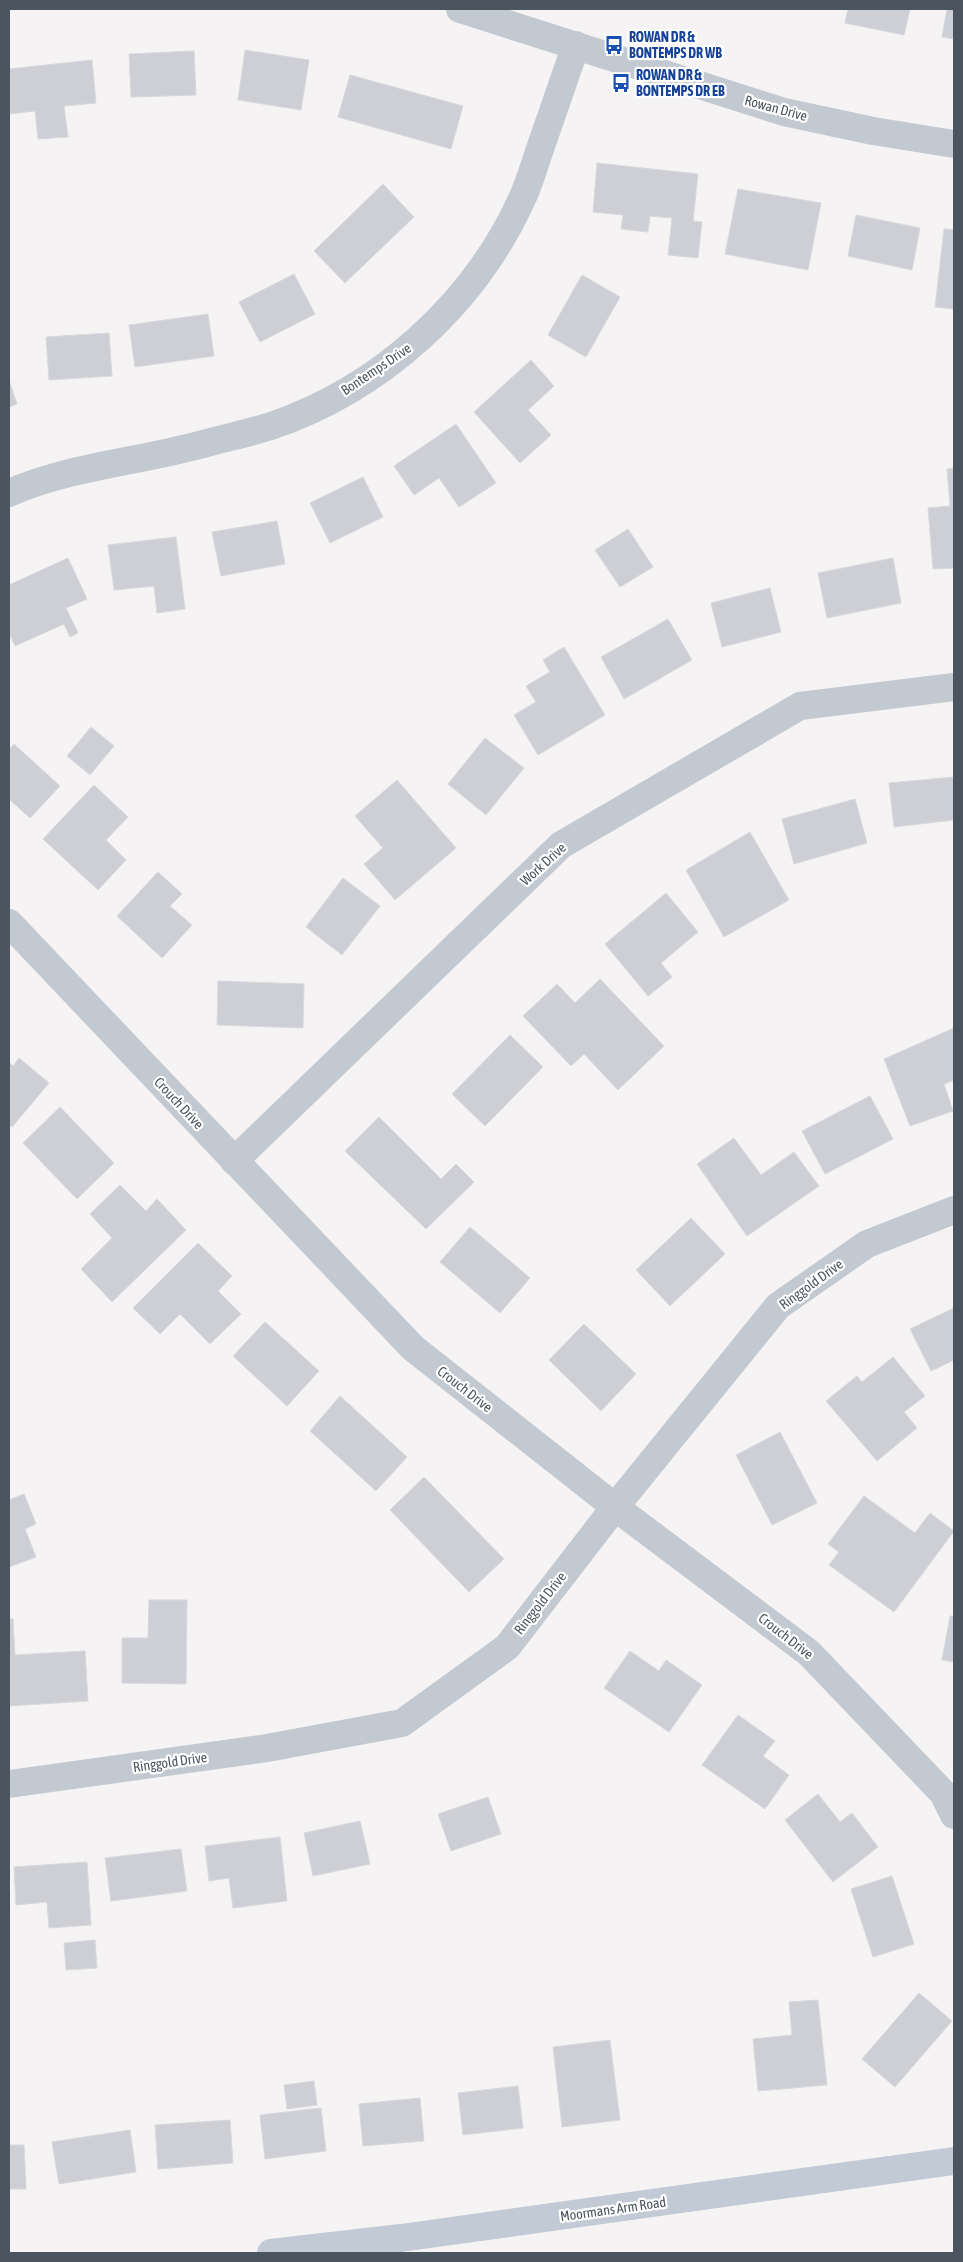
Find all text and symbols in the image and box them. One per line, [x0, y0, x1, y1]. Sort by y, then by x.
place label: ROWAN DR & BONTEMPS DR WB [629, 29, 722, 61]
bus stop icon: ROWAN DR & BONTEMPS DR WB [603, 34, 625, 56]
place label: ROWAN DR & BONTEMPS DR EB [636, 67, 725, 99]
bus stop icon: ROWAN DR & BONTEMPS DR EB [610, 72, 632, 94]
street label: Rowan Drive [743, 92, 809, 124]
street label: Bontemps Drive [338, 340, 414, 398]
street label: Work Drive [517, 839, 569, 889]
street label: Crouch Drive [151, 1074, 207, 1132]
street label: Ringgold Drive [776, 1256, 846, 1312]
street label: Crouch Drive [435, 1363, 495, 1415]
street label: Ringgold Drive [511, 1569, 569, 1637]
street label: Crouch Drive [756, 1610, 816, 1662]
street label: Ringgold Drive [132, 1749, 208, 1775]
street label: Moormans Arm Road [559, 2194, 667, 2224]

